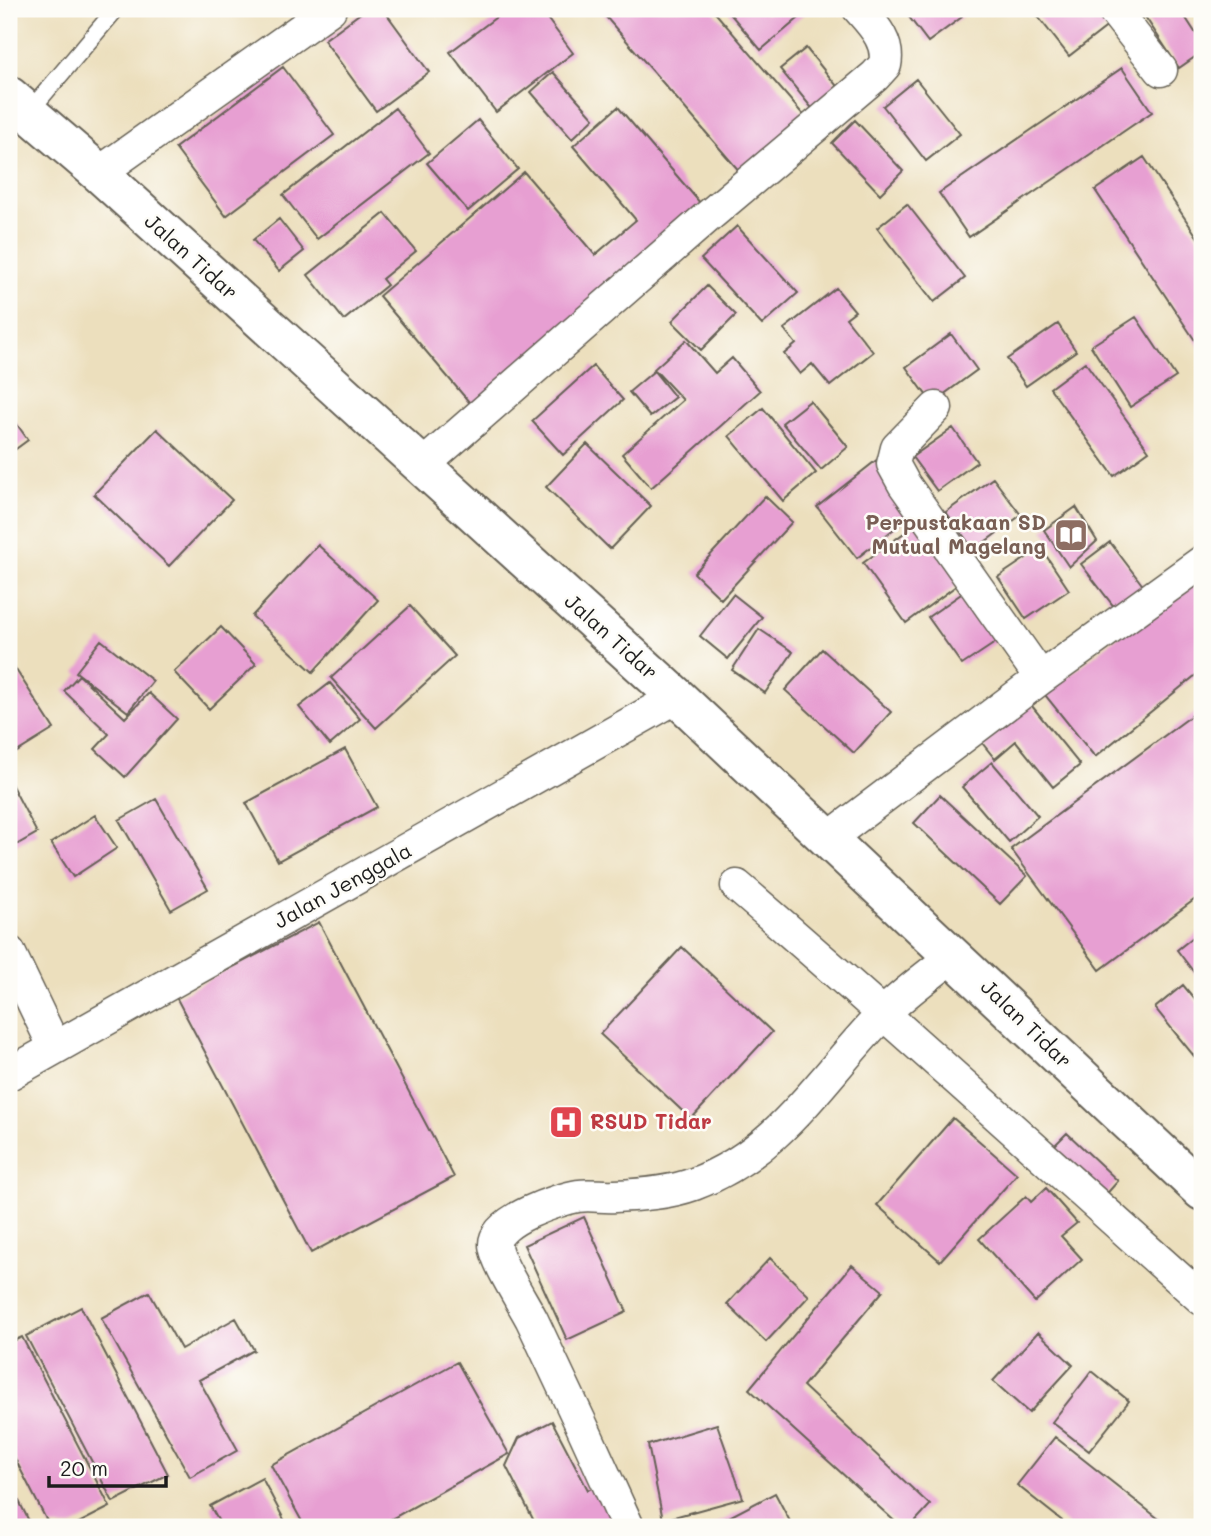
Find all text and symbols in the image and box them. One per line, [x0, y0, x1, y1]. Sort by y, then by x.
street label: Jalan Tidar [140, 207, 244, 305]
place label: Perpustakaan SD Mutual Magelang [865, 508, 1046, 559]
library icon: Perpustakaan SD Mutual Magelang [1052, 516, 1090, 554]
street label: Jalan Tidar [560, 587, 664, 685]
street label: Jalan Jenggala [269, 836, 416, 934]
street label: Jalan Tidar [976, 973, 1078, 1073]
hospital icon: RSUD Tidar [547, 1103, 585, 1141]
place label: RSUD Tidar [590, 1107, 712, 1134]
scale bar [49, 1445, 166, 1489]
text: 20 m [60, 1454, 108, 1481]

